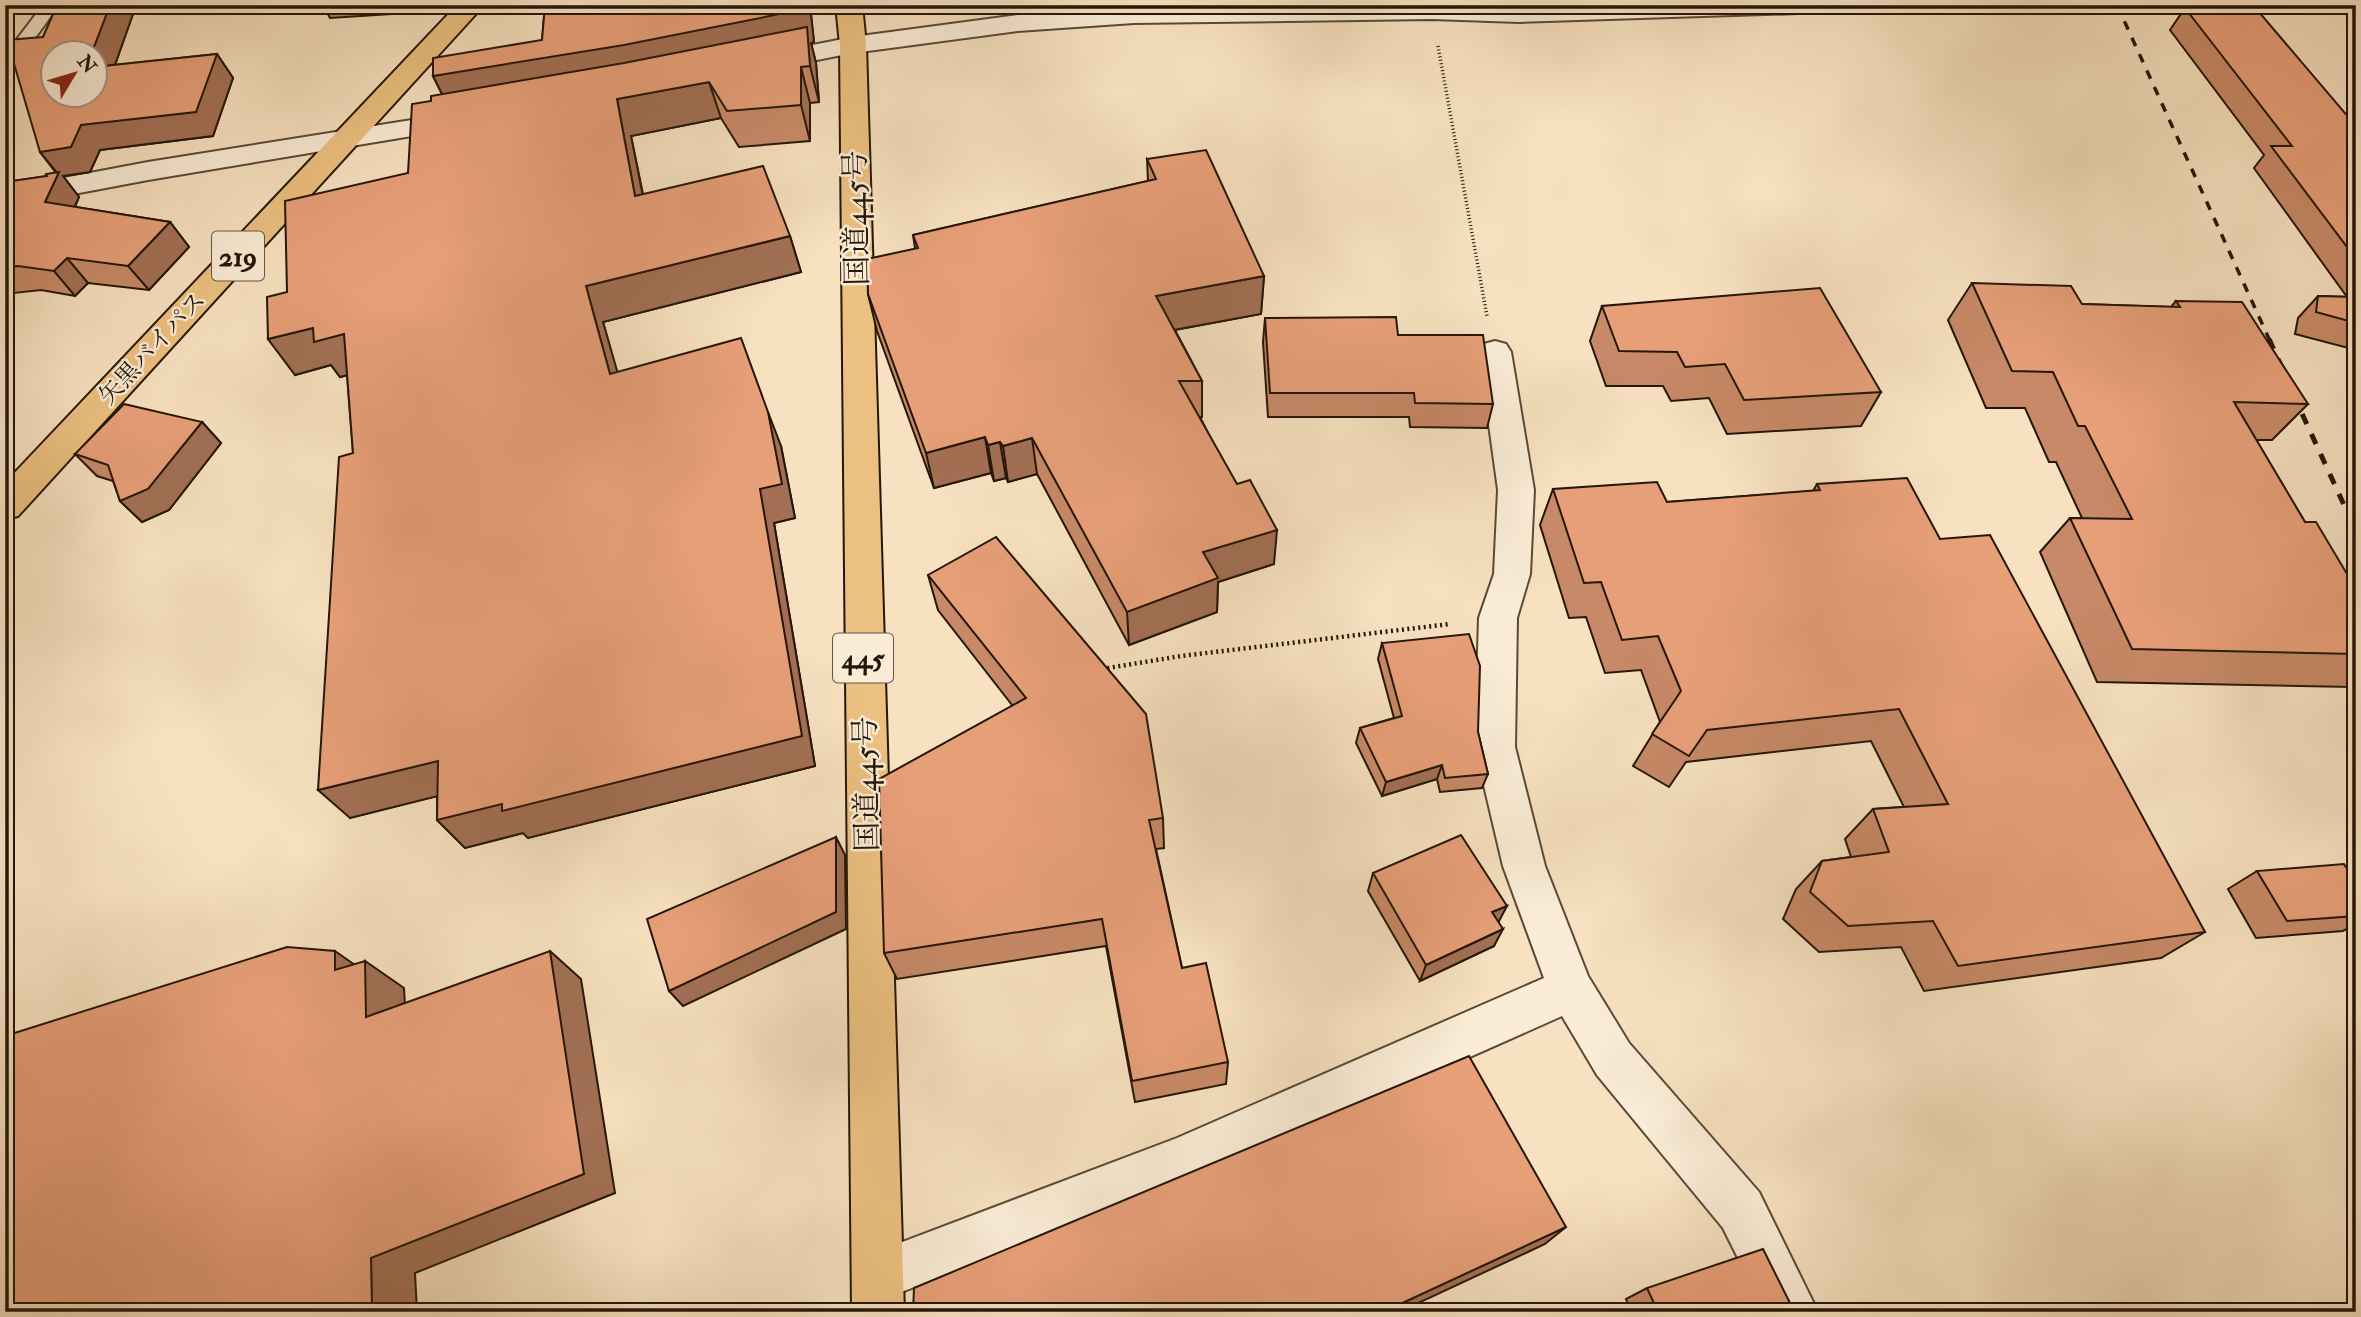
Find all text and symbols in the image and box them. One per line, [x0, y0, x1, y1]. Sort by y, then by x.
north arrow [38, 38, 108, 108]
text: N [71, 49, 102, 79]
street label: 国道445号 [837, 150, 876, 286]
road number: 219 [212, 232, 264, 280]
street label: 矢黒バイパス [92, 285, 213, 411]
road number: 445 [833, 634, 893, 682]
street label: 国道445号 [847, 716, 886, 852]

